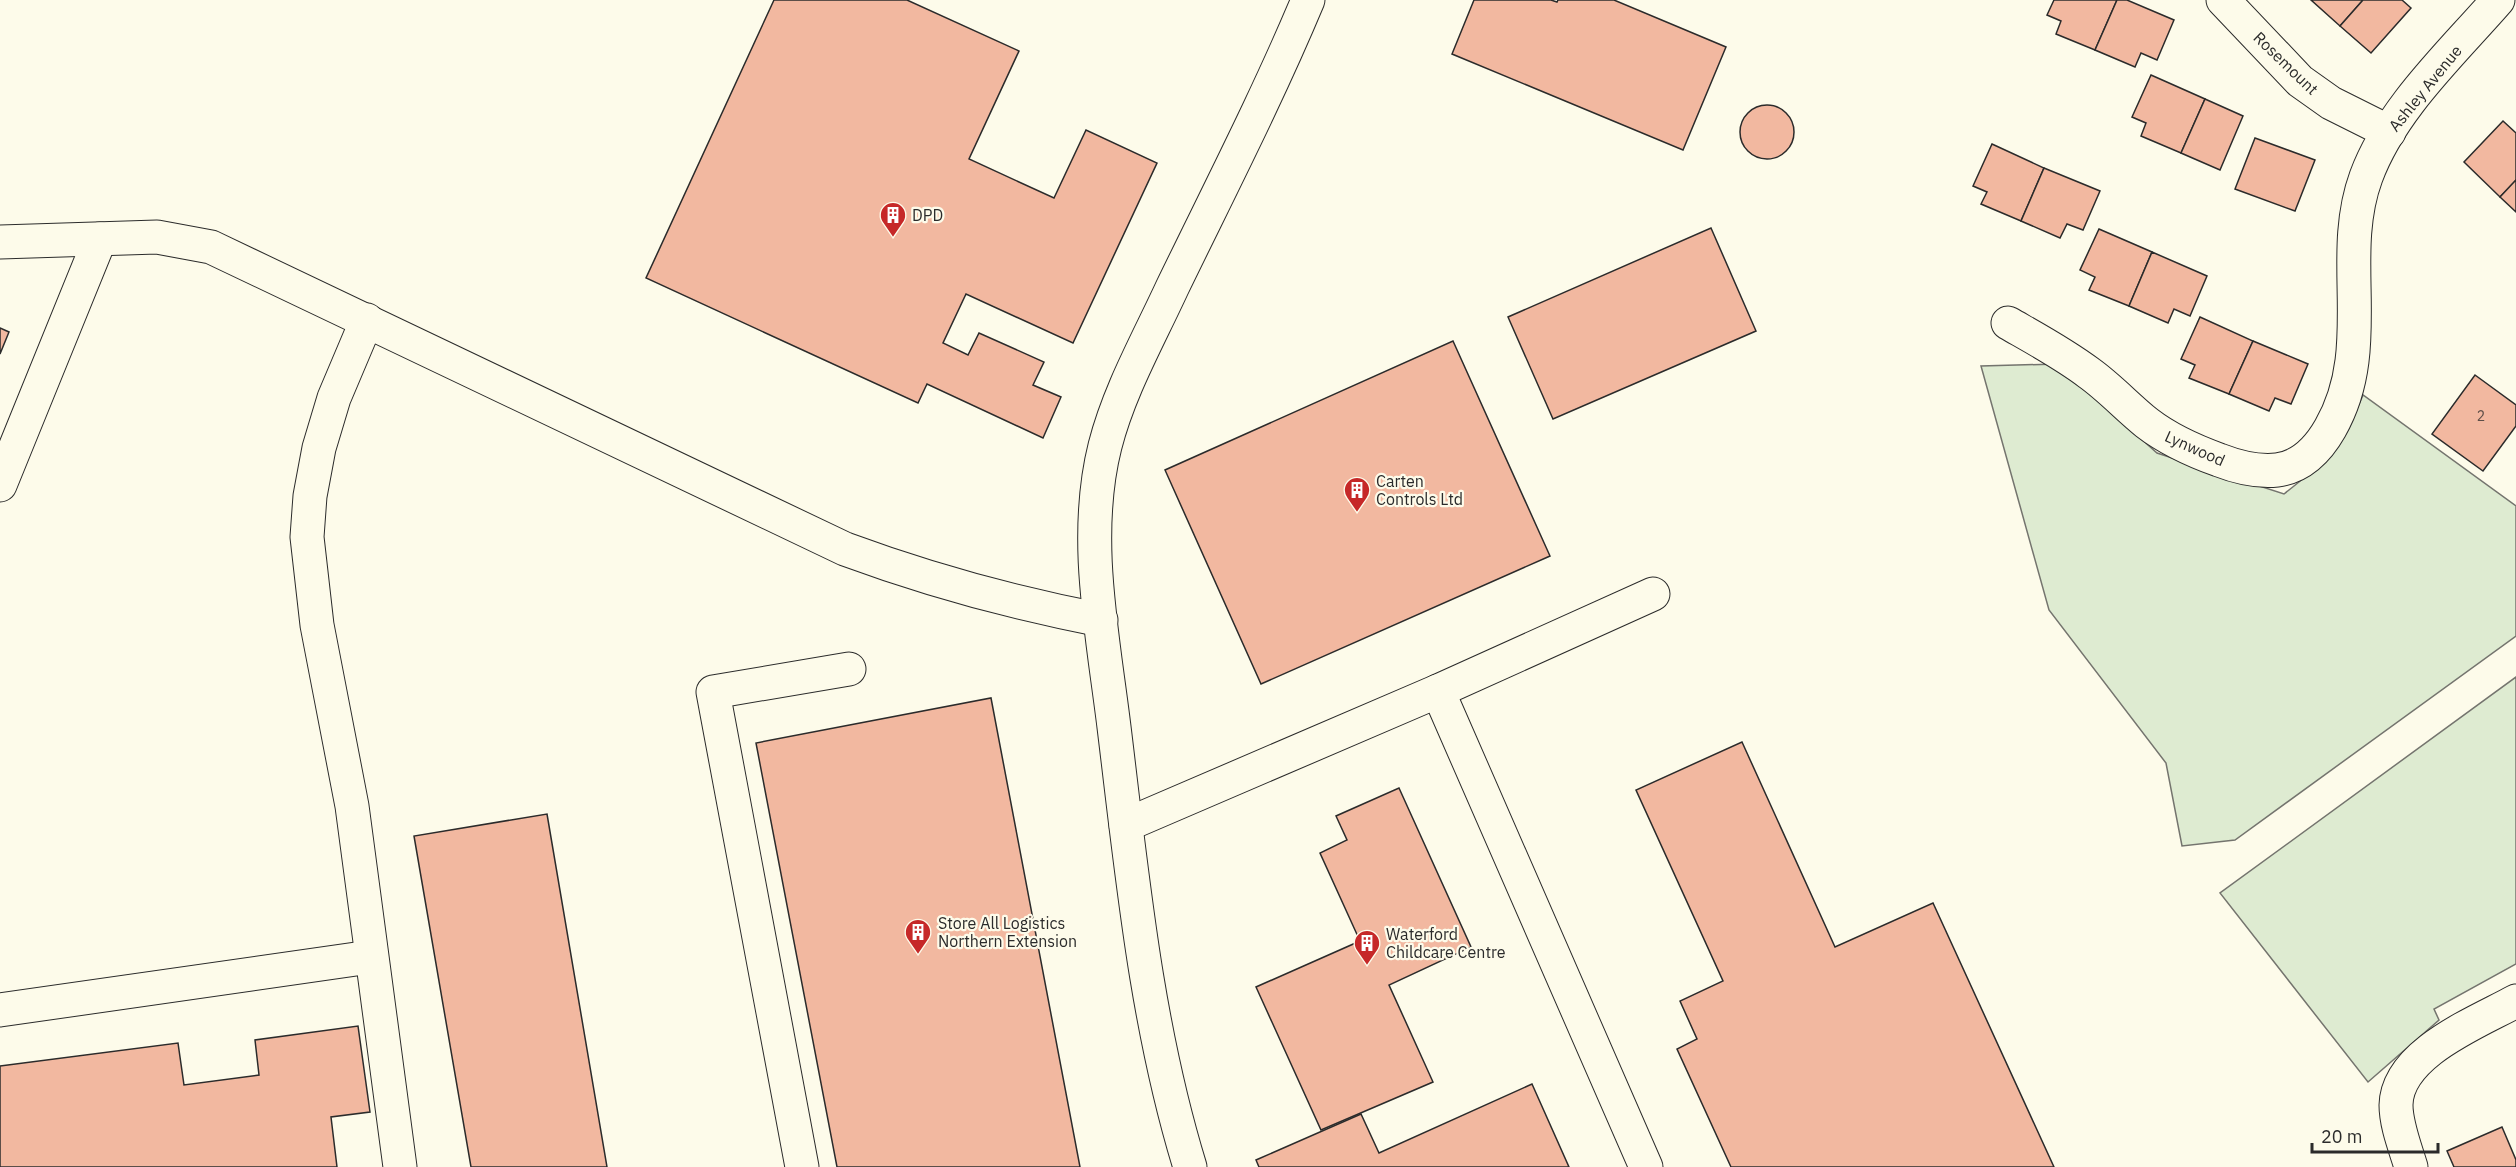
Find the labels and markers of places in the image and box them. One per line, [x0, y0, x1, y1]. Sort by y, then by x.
building icon: DPD [878, 200, 908, 238]
place label: DPD [912, 205, 943, 225]
place label: Carten Controls Ltd [1376, 471, 1463, 509]
building icon: Carten Controls Ltd [1342, 475, 1372, 513]
place label: Store All Logistics Northern Extension [938, 913, 1077, 951]
building icon: Store All Logistics Northern Extension [903, 917, 933, 955]
place label: Waterford Childcare Centre [1386, 924, 1506, 962]
building icon: Waterford Childcare Centre [1352, 928, 1382, 966]

